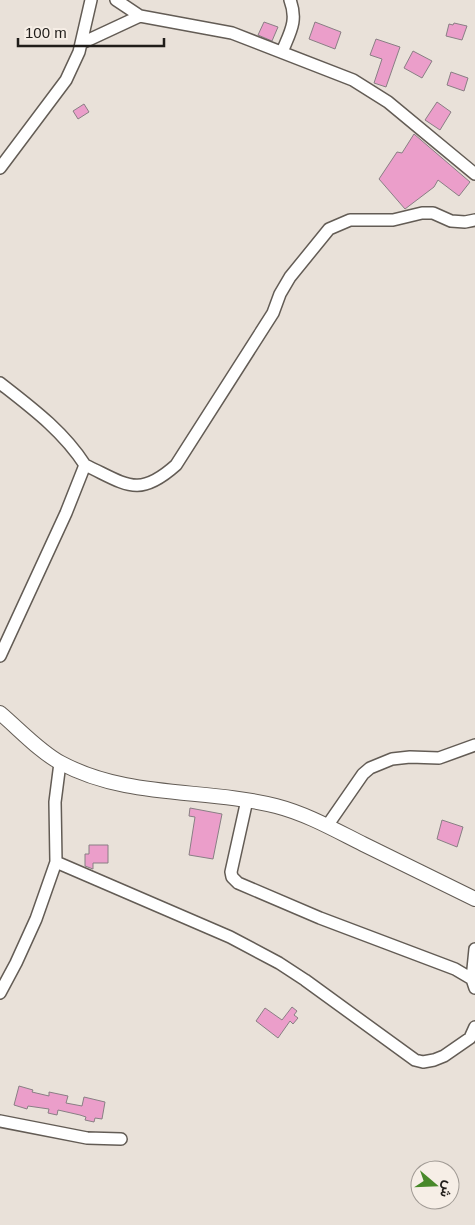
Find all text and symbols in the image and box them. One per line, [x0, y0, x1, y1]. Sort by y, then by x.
scale bar [18, 15, 164, 47]
text: 100 m [25, 24, 67, 41]
north arrow [410, 1160, 460, 1210]
text: ش [436, 1178, 458, 1200]

